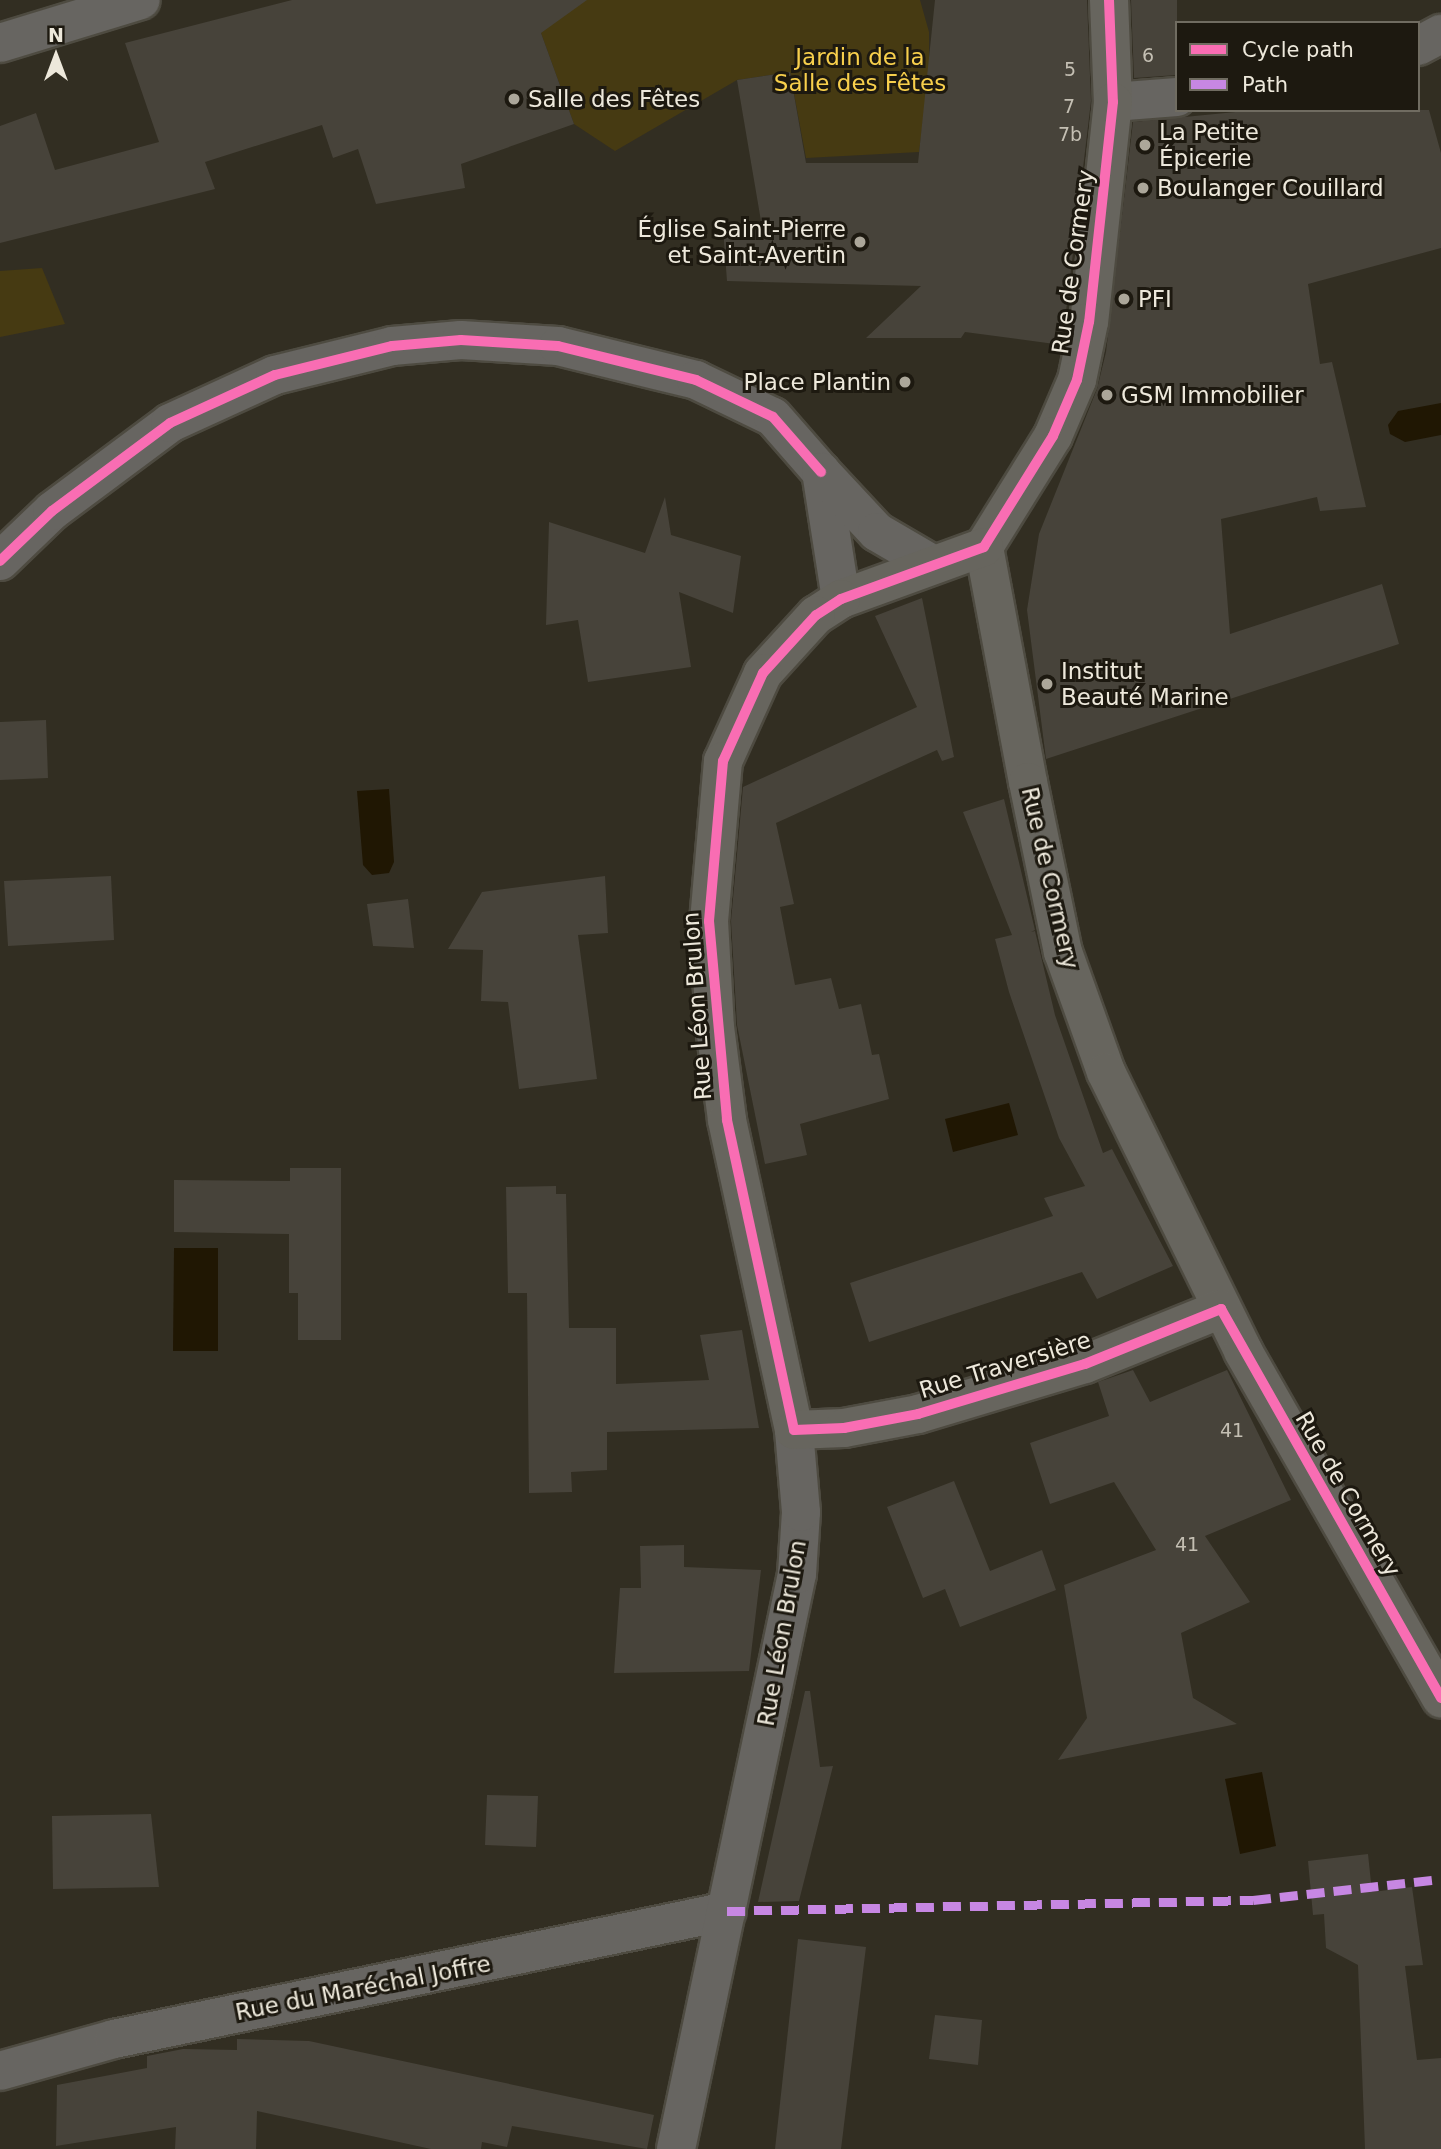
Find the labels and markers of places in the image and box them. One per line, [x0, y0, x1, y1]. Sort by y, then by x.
place label: Salle des Fêtes [528, 85, 700, 113]
marker: Salle des Fêtes [506, 91, 522, 107]
place label: La Petite Épicerie [1159, 118, 1259, 172]
marker: La Petite Épicerie [1137, 137, 1153, 153]
place label: Boulanger Couillard [1157, 174, 1384, 202]
marker: Boulanger Couillard [1135, 180, 1151, 196]
place label: Église Saint-Pierre et Saint-Avertin [638, 215, 846, 269]
marker: Église Saint-Pierre et Saint-Avertin [852, 234, 868, 250]
place label: PFI [1138, 285, 1172, 313]
marker: PFI [1116, 291, 1132, 307]
place label: Place Plantin [744, 368, 891, 396]
marker: Place Plantin [897, 374, 913, 390]
place label: GSM Immobilier [1121, 381, 1304, 409]
marker: GSM Immobilier [1099, 387, 1115, 403]
place label: Institut Beauté Marine [1061, 657, 1229, 711]
marker: Institut Beauté Marine [1039, 676, 1055, 692]

